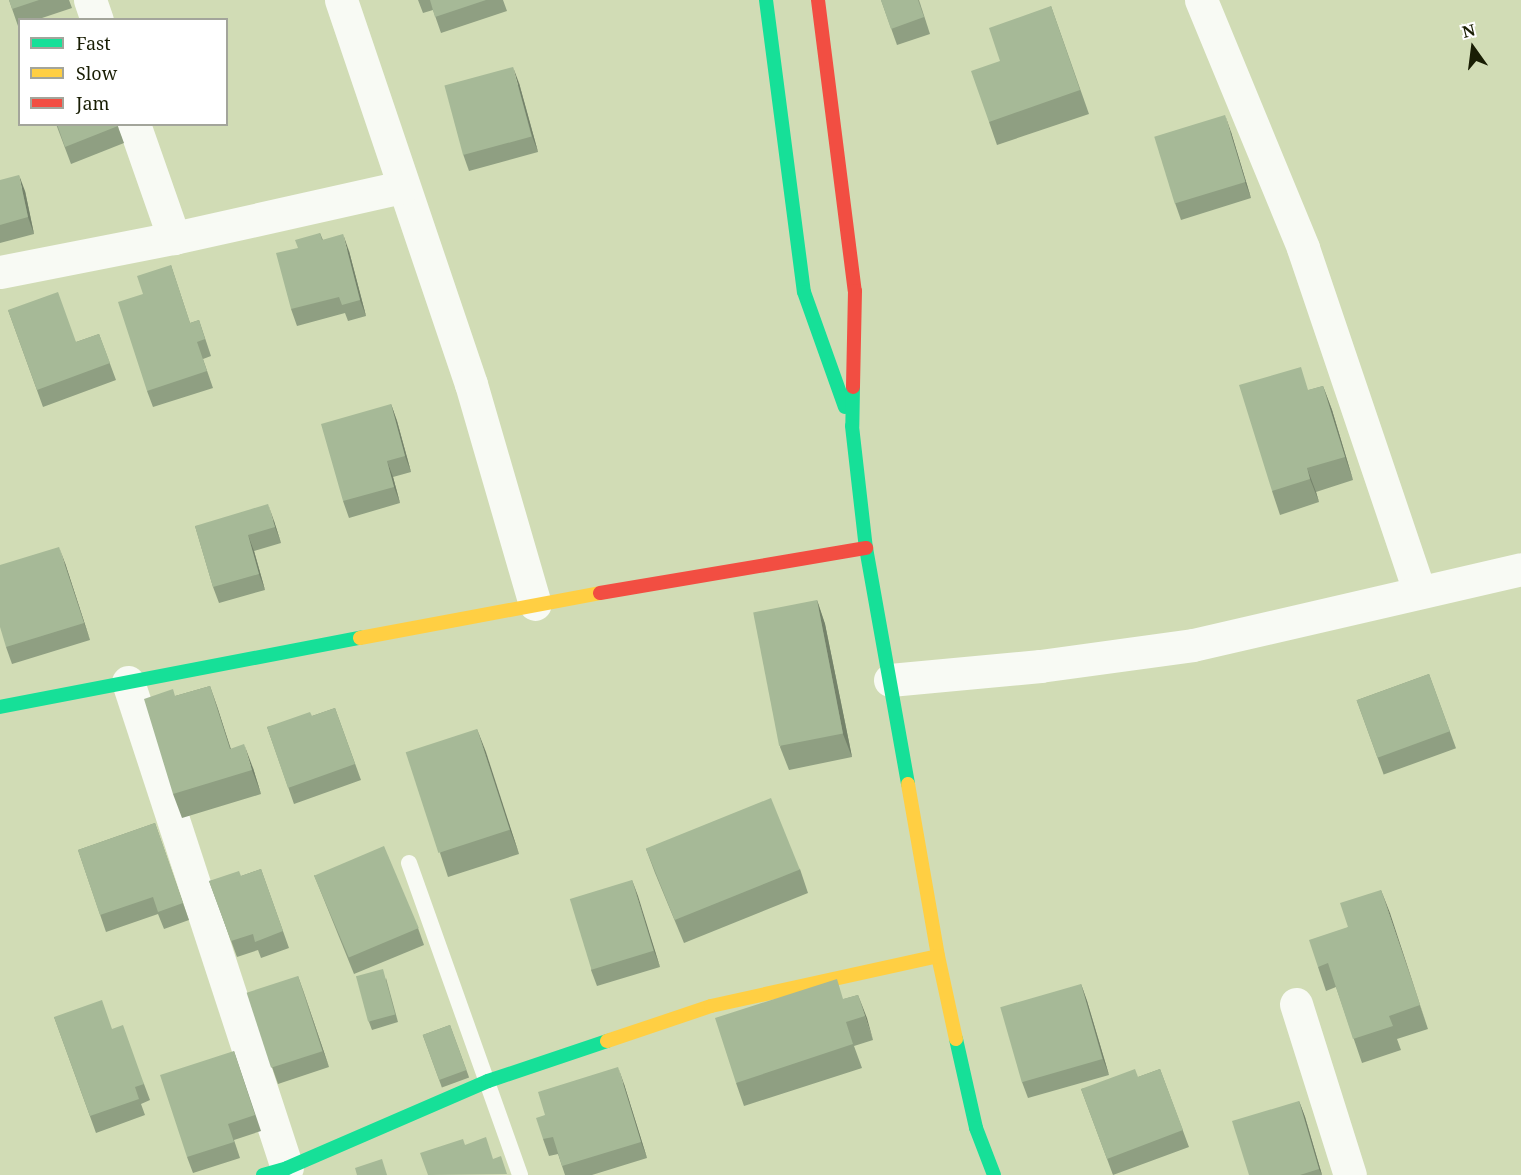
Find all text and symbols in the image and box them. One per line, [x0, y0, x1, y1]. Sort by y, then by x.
legend [18, 18, 228, 126]
north arrow [1443, 18, 1503, 78]
text: N [1460, 18, 1477, 43]
text: Fast [76, 31, 111, 55]
text: Slow [76, 61, 117, 85]
text: Jam [76, 91, 110, 115]

